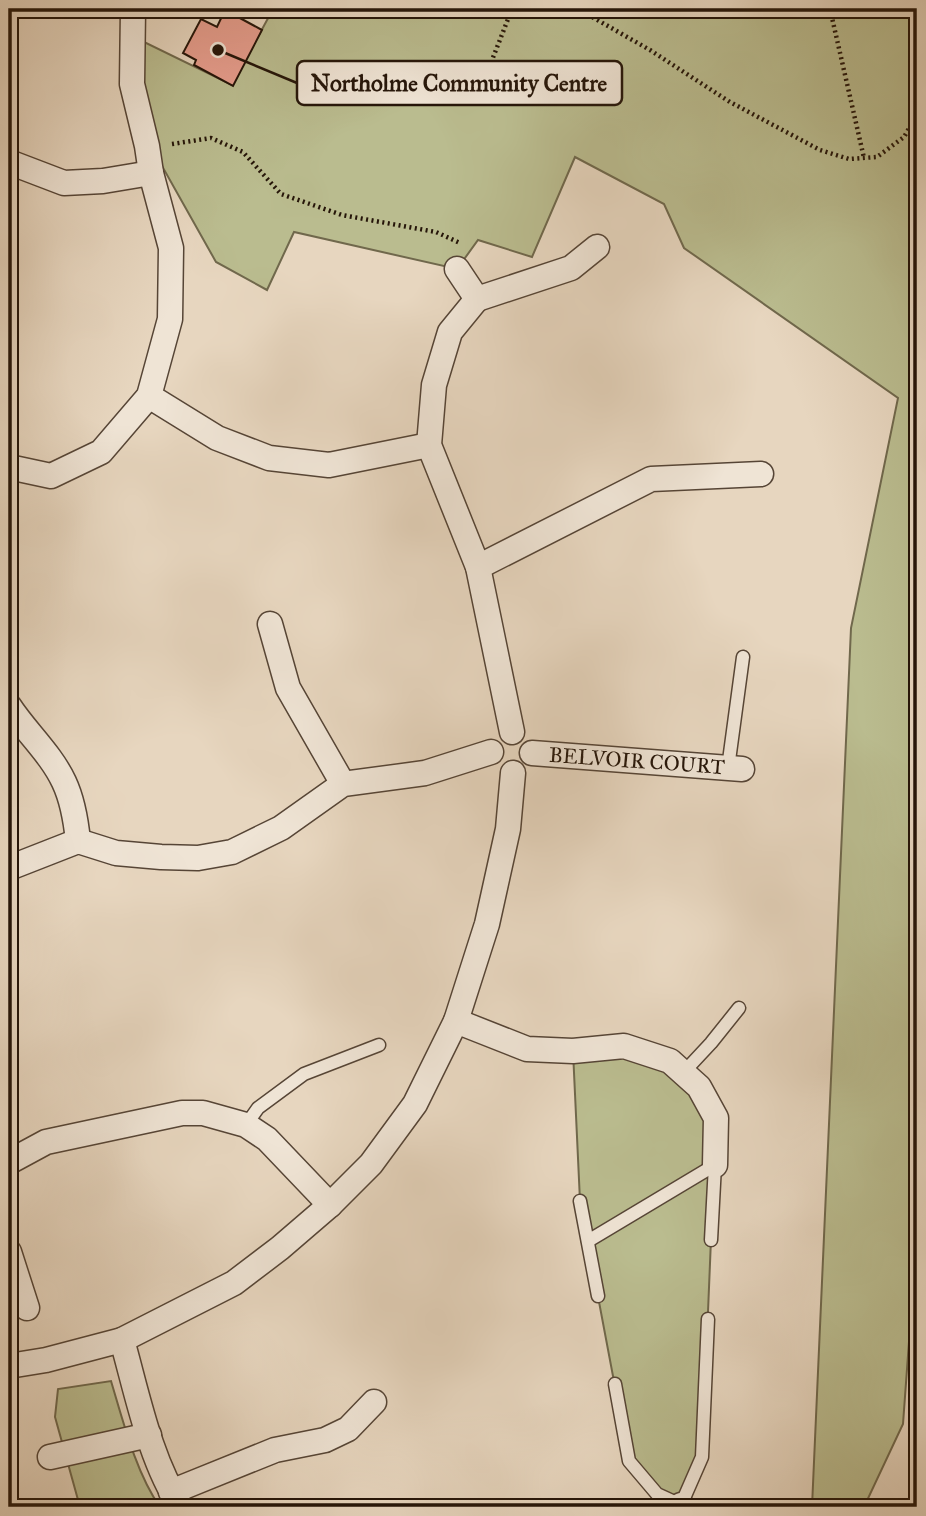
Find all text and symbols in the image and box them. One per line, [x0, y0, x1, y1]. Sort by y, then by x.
callout: Northolme Community Centre [297, 61, 622, 105]
text: Northolme Community Centre [311, 69, 608, 98]
street label: BELVOIR COURT [548, 742, 726, 780]

